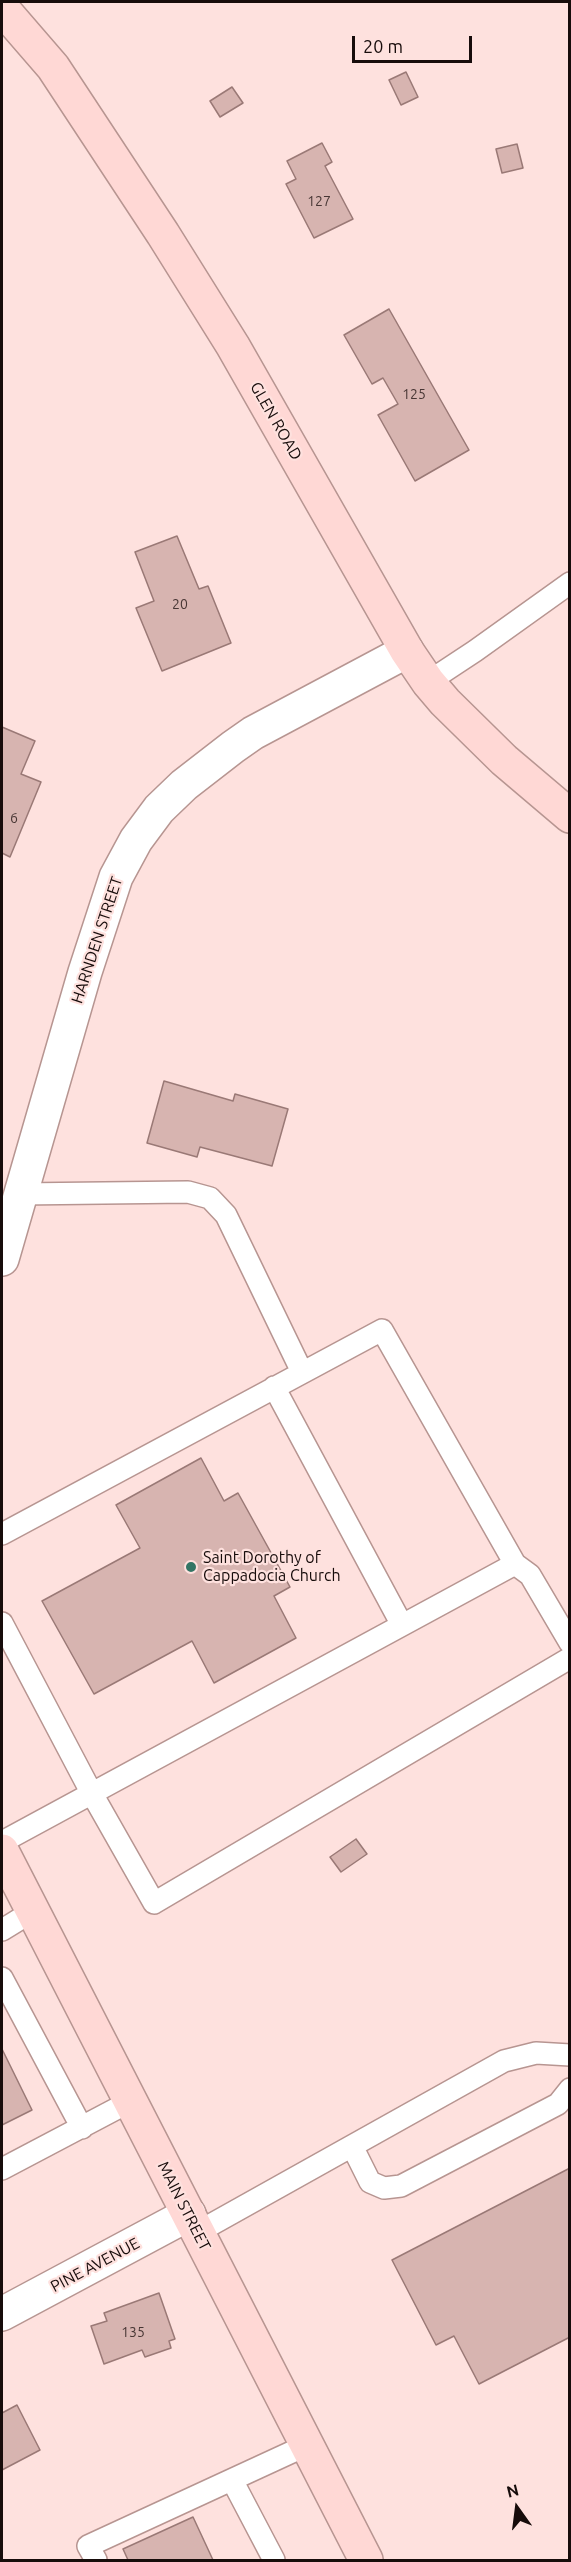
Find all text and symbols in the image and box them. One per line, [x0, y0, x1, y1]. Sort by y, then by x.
scale bar [355, 24, 475, 62]
text: 20 m [363, 36, 403, 56]
house number: 127 [307, 193, 331, 209]
street label: GLEN ROAD [246, 379, 306, 463]
house number: 125 [402, 386, 426, 402]
house number: 20 [172, 596, 188, 612]
house number: 6 [10, 810, 18, 826]
street label: HARNDEN STREET [67, 874, 127, 1006]
place label: Saint Dorothy of Cappadocia Church [203, 1548, 341, 1586]
marker: Saint Dorothy of Cappadocia Church [184, 1560, 198, 1574]
street label: MAIN STREET [153, 2158, 215, 2254]
street label: PINE AVENUE [47, 2234, 143, 2296]
house number: 135 [121, 2324, 145, 2340]
north arrow [487, 2478, 547, 2538]
text: N [505, 2480, 521, 2501]

